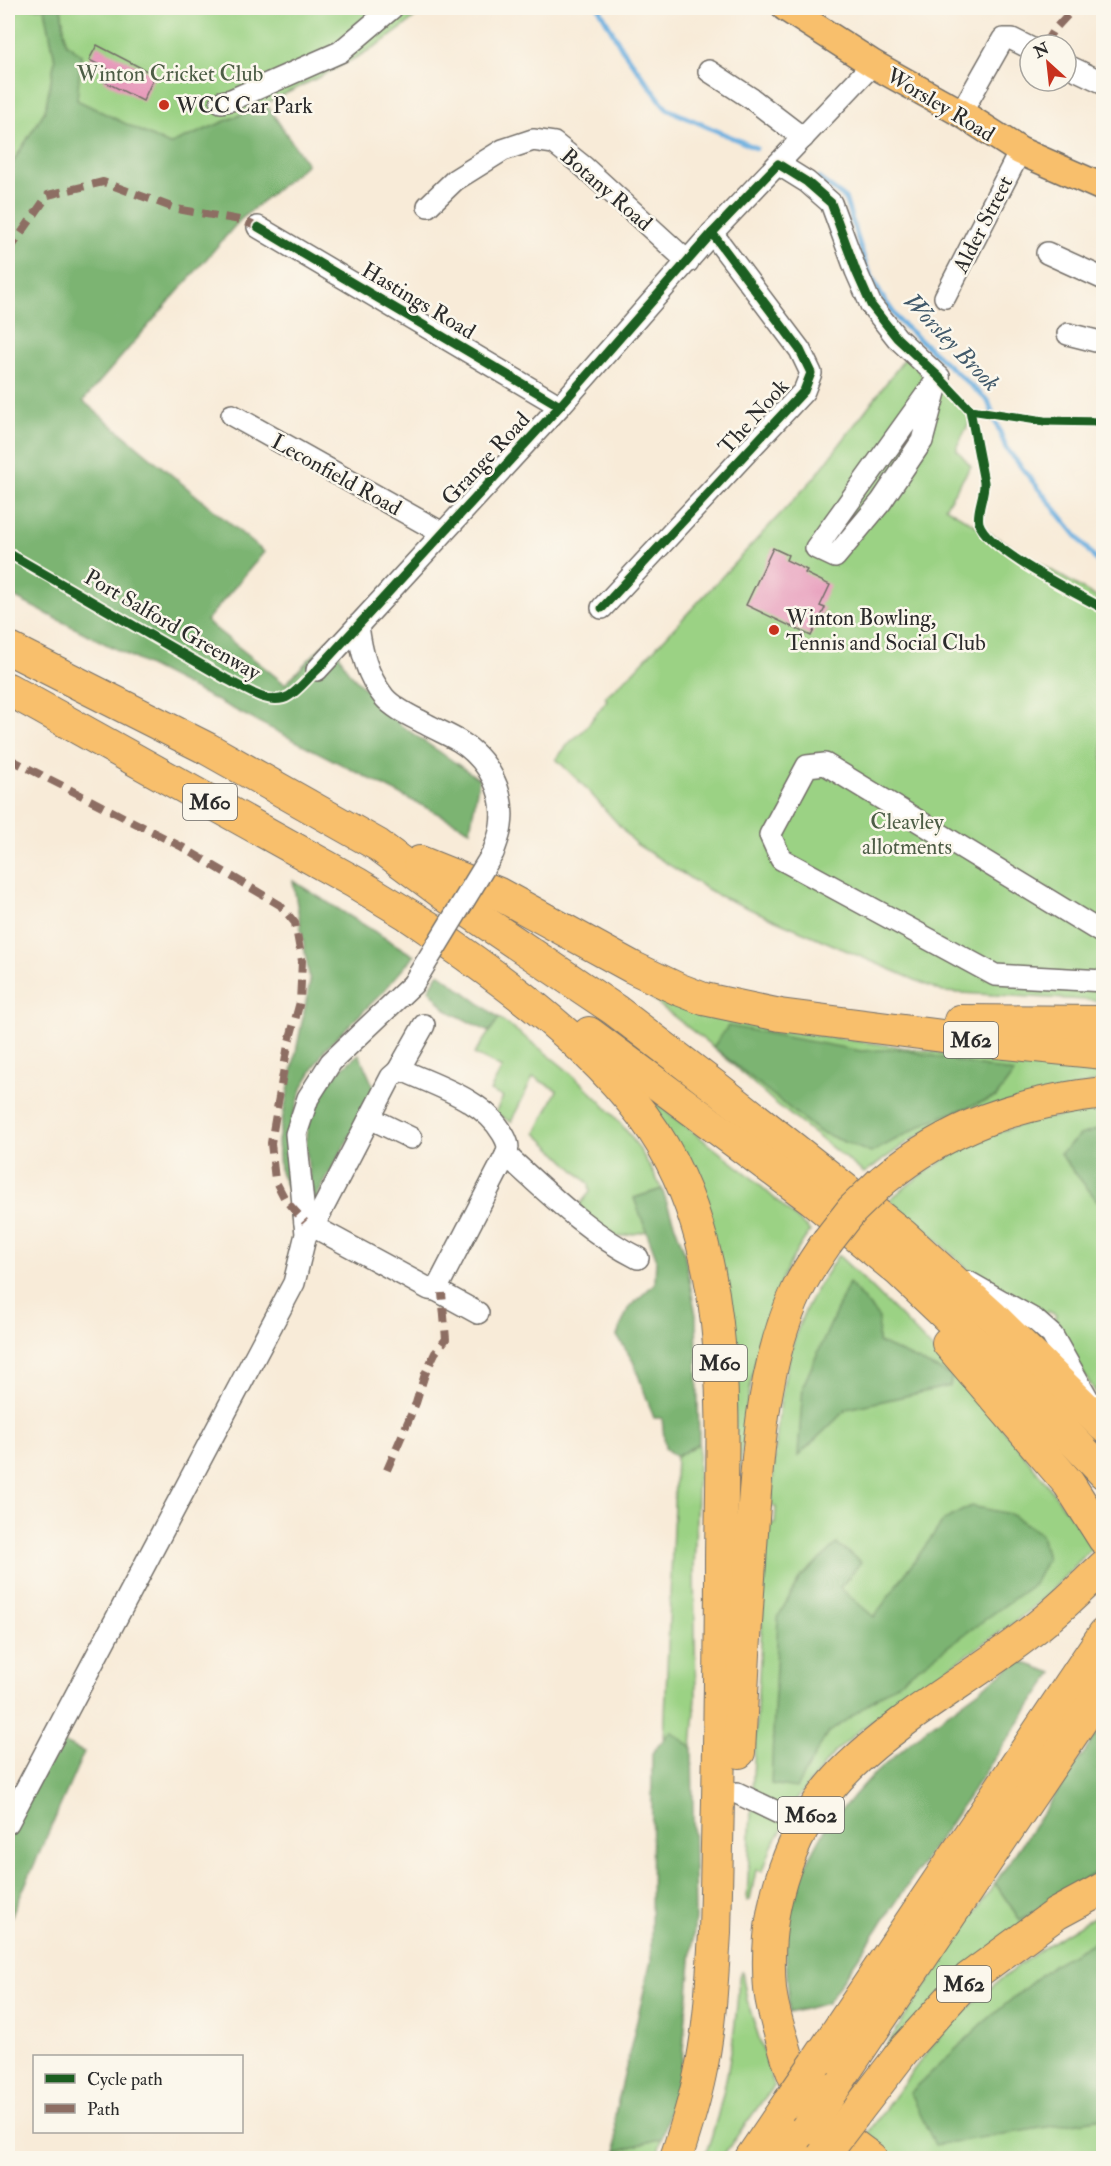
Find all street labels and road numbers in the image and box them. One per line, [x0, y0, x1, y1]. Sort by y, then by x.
street label: Worsley Road [880, 61, 1000, 148]
street label: Botany Road [555, 142, 658, 237]
street label: Alder Street [946, 171, 1019, 279]
street label: Hastings Road [356, 256, 481, 346]
street label: The Nook [712, 373, 795, 460]
street label: Grange Road [435, 406, 536, 511]
street label: Leconfield Road [267, 428, 406, 522]
street label: Port Salford Greenway [79, 563, 266, 687]
road number: M60 [183, 784, 237, 820]
road number: M62 [944, 1022, 998, 1058]
road number: M60 [693, 1345, 747, 1381]
road number: M602 [778, 1797, 844, 1833]
road number: M62 [937, 1966, 991, 2002]

